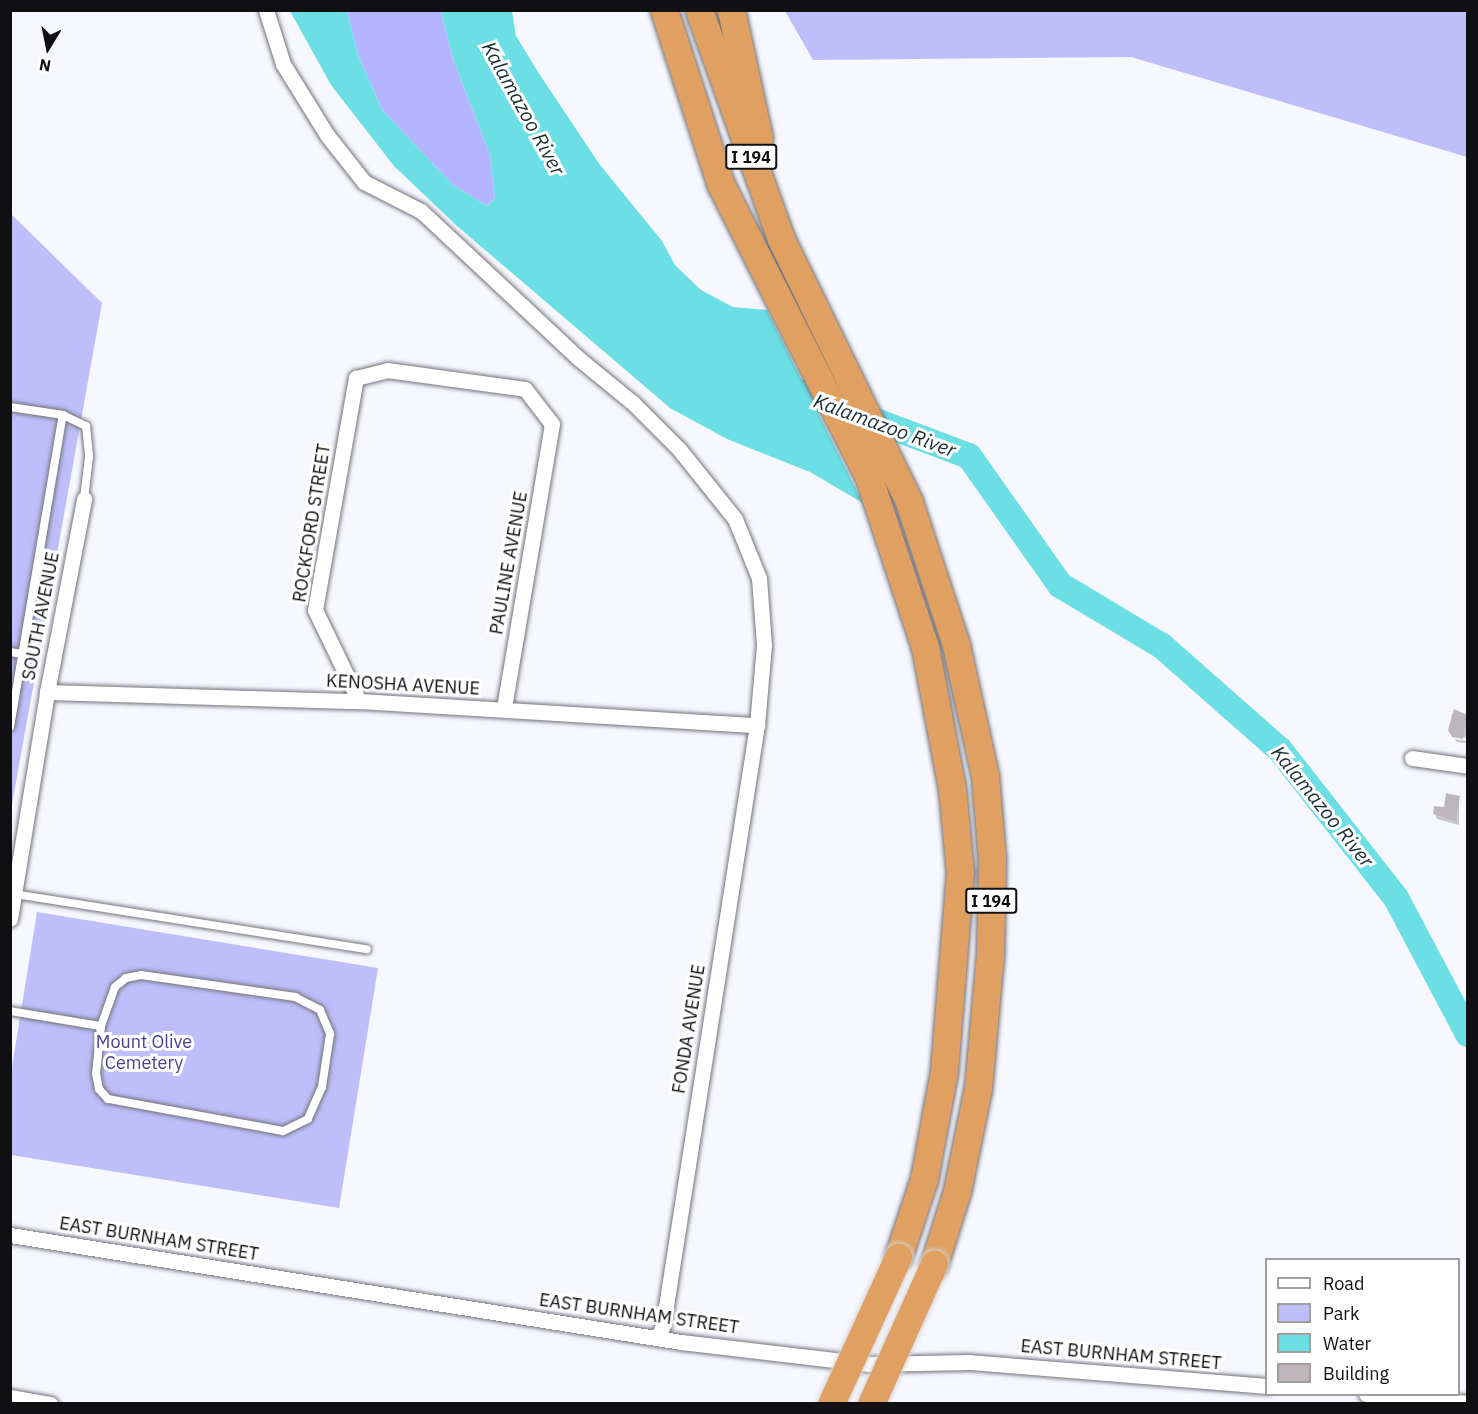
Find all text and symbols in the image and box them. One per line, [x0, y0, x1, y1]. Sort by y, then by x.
north arrow [18, 18, 78, 78]
water label: Kalamazoo River [477, 37, 571, 179]
text: N [37, 55, 52, 77]
road number: I 194 [724, 144, 778, 170]
water label: Kalamazoo River [811, 388, 959, 462]
street label: ROCKFORD STREET [289, 442, 335, 604]
street label: PAULINE AVENUE [486, 490, 532, 636]
street label: SOUTH AVENUE [18, 550, 64, 682]
street label: KENOSHA AVENUE [326, 670, 480, 700]
water label: Kalamazoo River [1267, 740, 1379, 872]
road number: I 194 [964, 888, 1018, 914]
street label: FONDA AVENUE [668, 963, 710, 1095]
park label: Mount Olive Cemetery [96, 1032, 192, 1074]
street label: EAST BURNHAM STREET [58, 1213, 260, 1265]
legend [1265, 1258, 1460, 1396]
text: Road [1323, 1272, 1364, 1295]
street label: EAST BURNHAM STREET [538, 1289, 740, 1339]
text: Park [1323, 1302, 1359, 1325]
text: Water [1323, 1332, 1371, 1355]
street label: EAST BURNHAM STREET [1020, 1335, 1222, 1375]
text: Building [1323, 1362, 1389, 1385]

